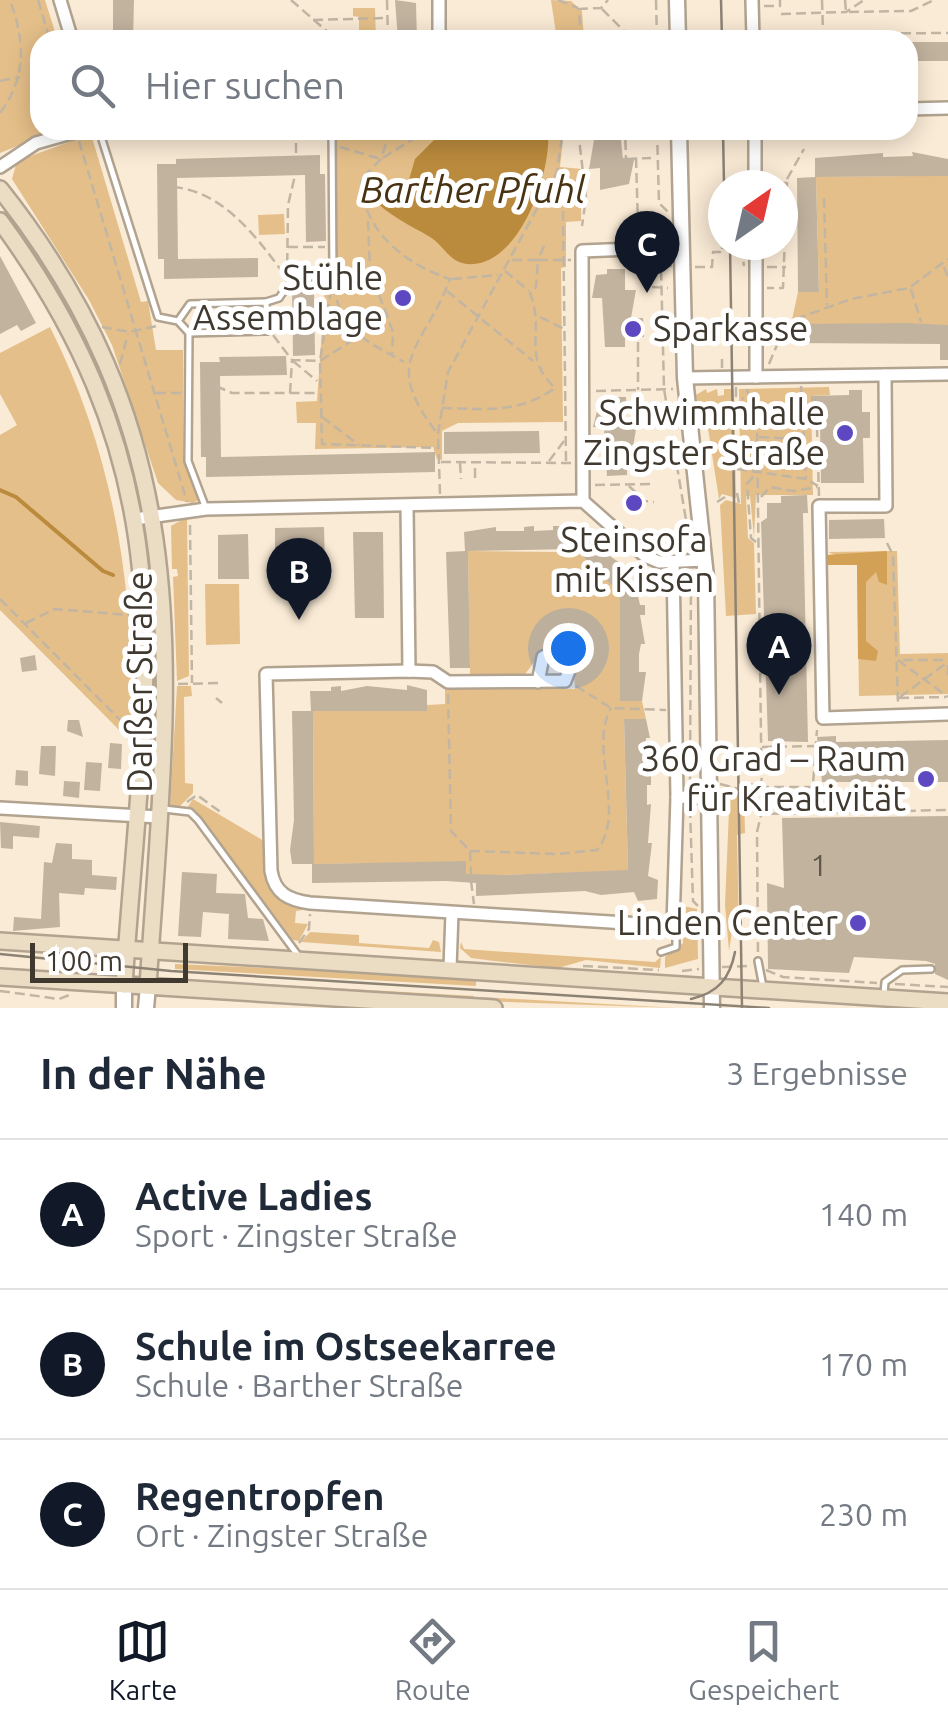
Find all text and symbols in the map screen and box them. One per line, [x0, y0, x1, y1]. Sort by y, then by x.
search box [30, 30, 918, 140]
icon: search [65, 58, 120, 113]
text: Hier suchen [145, 64, 345, 106]
water label: Barther Pfuhl [360, 168, 586, 210]
north arrow [708, 170, 798, 260]
pin: C [614, 210, 680, 293]
place label: Stühle Assemblage [193, 257, 383, 337]
marker: Stühle Assemblage [392, 287, 414, 309]
place label: Sparkasse [653, 308, 808, 348]
marker: Sparkasse [622, 318, 644, 340]
place label: Schwimmhalle Zingster Straße [583, 392, 825, 472]
marker: Schwimmhalle Zingster Straße [834, 422, 856, 444]
marker: Steinsofa mit Kissen [623, 492, 645, 514]
place label: Steinsofa mit Kissen [554, 519, 714, 599]
pin: B [266, 538, 332, 620]
street label: Darßer Straße [119, 571, 159, 793]
pin: A [746, 612, 812, 695]
your location [543, 623, 594, 674]
place label: 360 Grad – Raum für Kreativität [641, 738, 906, 818]
marker: 360 Grad – Raum für Kreativität [915, 768, 937, 790]
house number: 1 [811, 848, 827, 882]
place label: Linden Center [617, 902, 838, 942]
marker: Linden Center [847, 912, 869, 934]
scale bar [30, 938, 188, 983]
text: 100 m [45, 945, 123, 976]
text: In der Nähe [40, 1050, 267, 1097]
text: 3 Ergebnisse [726, 1055, 908, 1091]
text: Active Ladies [135, 1175, 372, 1217]
text: A [61, 1196, 84, 1232]
text: 140 m [819, 1196, 908, 1232]
text: Sport · Zingster Straße [135, 1217, 458, 1253]
text: Schule im Ostseekarree [135, 1325, 557, 1367]
text: B [62, 1346, 83, 1382]
text: 170 m [819, 1346, 908, 1382]
text: Schule · Barther Straße [135, 1367, 463, 1403]
text: Regentropfen [135, 1475, 384, 1517]
text: C [62, 1496, 83, 1532]
text: 230 m [819, 1496, 908, 1532]
text: Ort · Zingster Straße [135, 1517, 428, 1553]
tab: Karte [109, 1614, 177, 1705]
tab: Route [395, 1614, 471, 1705]
tab: Gespeichert [688, 1614, 839, 1705]

